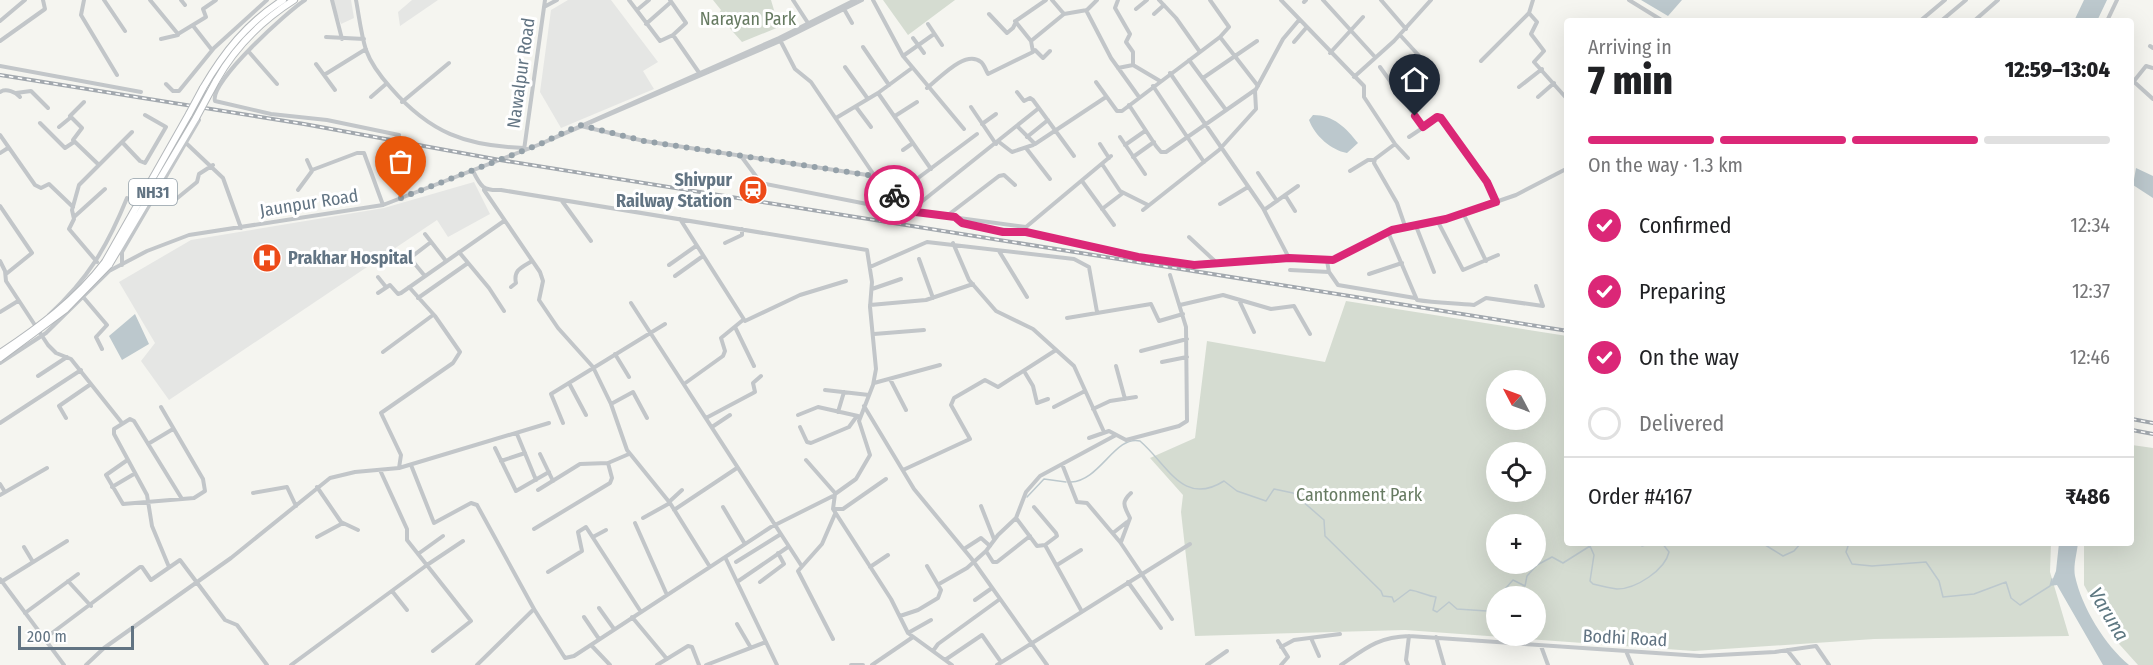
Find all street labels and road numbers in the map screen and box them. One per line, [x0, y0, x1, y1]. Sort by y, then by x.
street label: Nawalpur Road [502, 16, 540, 130]
road number: NH31 [129, 179, 177, 205]
street label: Jaunpur Road [258, 184, 360, 222]
street label: Bodhi Road [1582, 625, 1668, 651]

